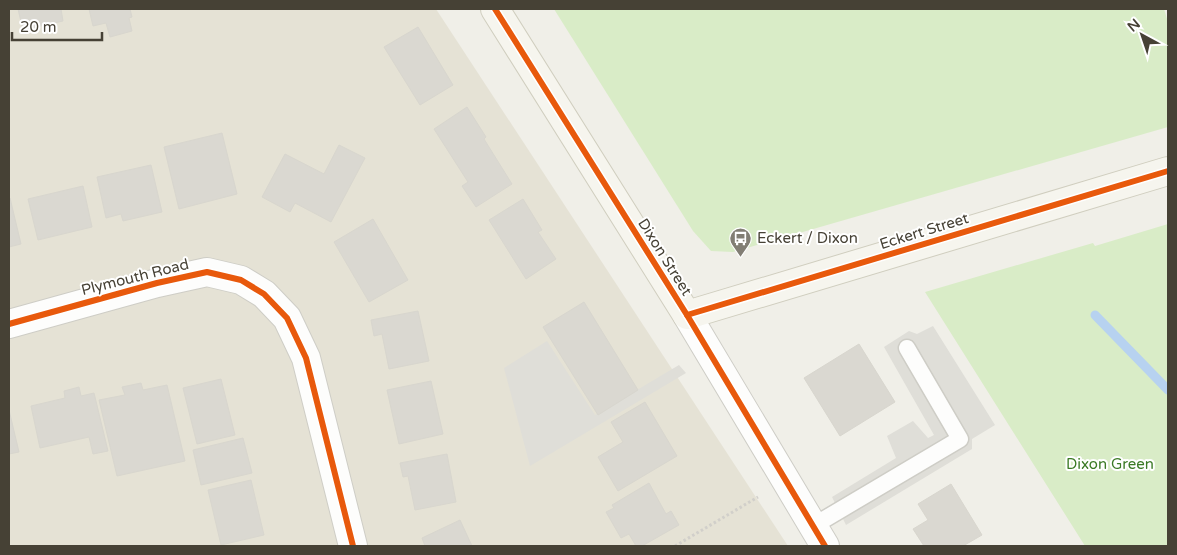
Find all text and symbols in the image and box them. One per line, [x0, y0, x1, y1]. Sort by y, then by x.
scale bar [12, 10, 102, 42]
north arrow [1117, 10, 1167, 60]
text: N [1124, 15, 1144, 36]
text: 20 m [20, 18, 57, 36]
street label: Eckert Street [877, 209, 971, 253]
street label: Dixon Street [634, 215, 696, 299]
bus stop icon: Eckert / Dixon [729, 226, 753, 257]
place label: Eckert / Dixon [757, 229, 858, 247]
street label: Plymouth Road [79, 255, 191, 299]
park label: Dixon Green [1066, 455, 1154, 473]

